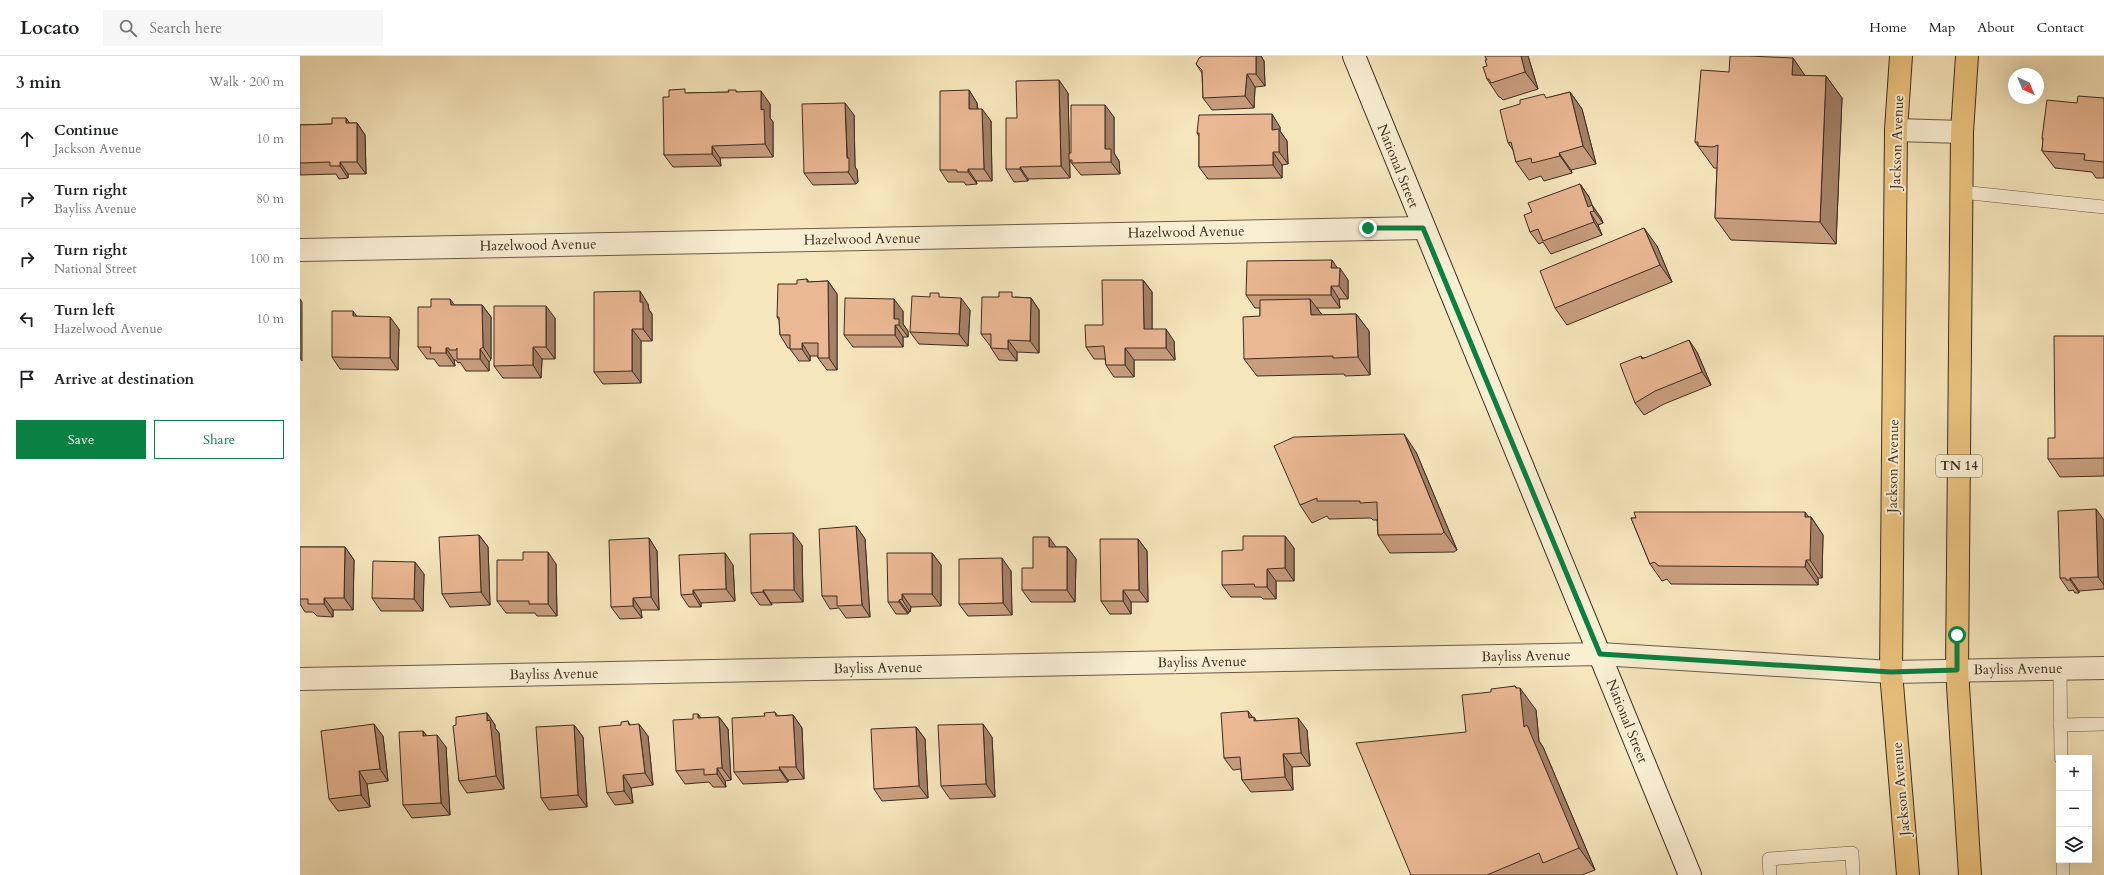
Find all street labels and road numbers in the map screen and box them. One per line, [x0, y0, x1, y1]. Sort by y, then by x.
street label: Jackson Avenue [1886, 95, 1908, 191]
street label: National Street [1373, 121, 1424, 211]
street label: Hazelwood Avenue [1127, 221, 1245, 243]
street label: Hazelwood Avenue [803, 228, 921, 250]
street label: Hazelwood Avenue [479, 234, 597, 256]
street label: Jackson Avenue [1883, 419, 1903, 515]
road number: TN 14 [1936, 455, 1982, 477]
street label: Bayliss Avenue [1481, 646, 1571, 666]
street label: Bayliss Avenue [1157, 652, 1247, 672]
street label: Bayliss Avenue [833, 658, 923, 678]
street label: Bayliss Avenue [1973, 659, 2063, 679]
street label: Bayliss Avenue [509, 664, 599, 684]
street label: National Street [1602, 676, 1653, 766]
street label: Jackson Avenue [1887, 741, 1915, 839]

